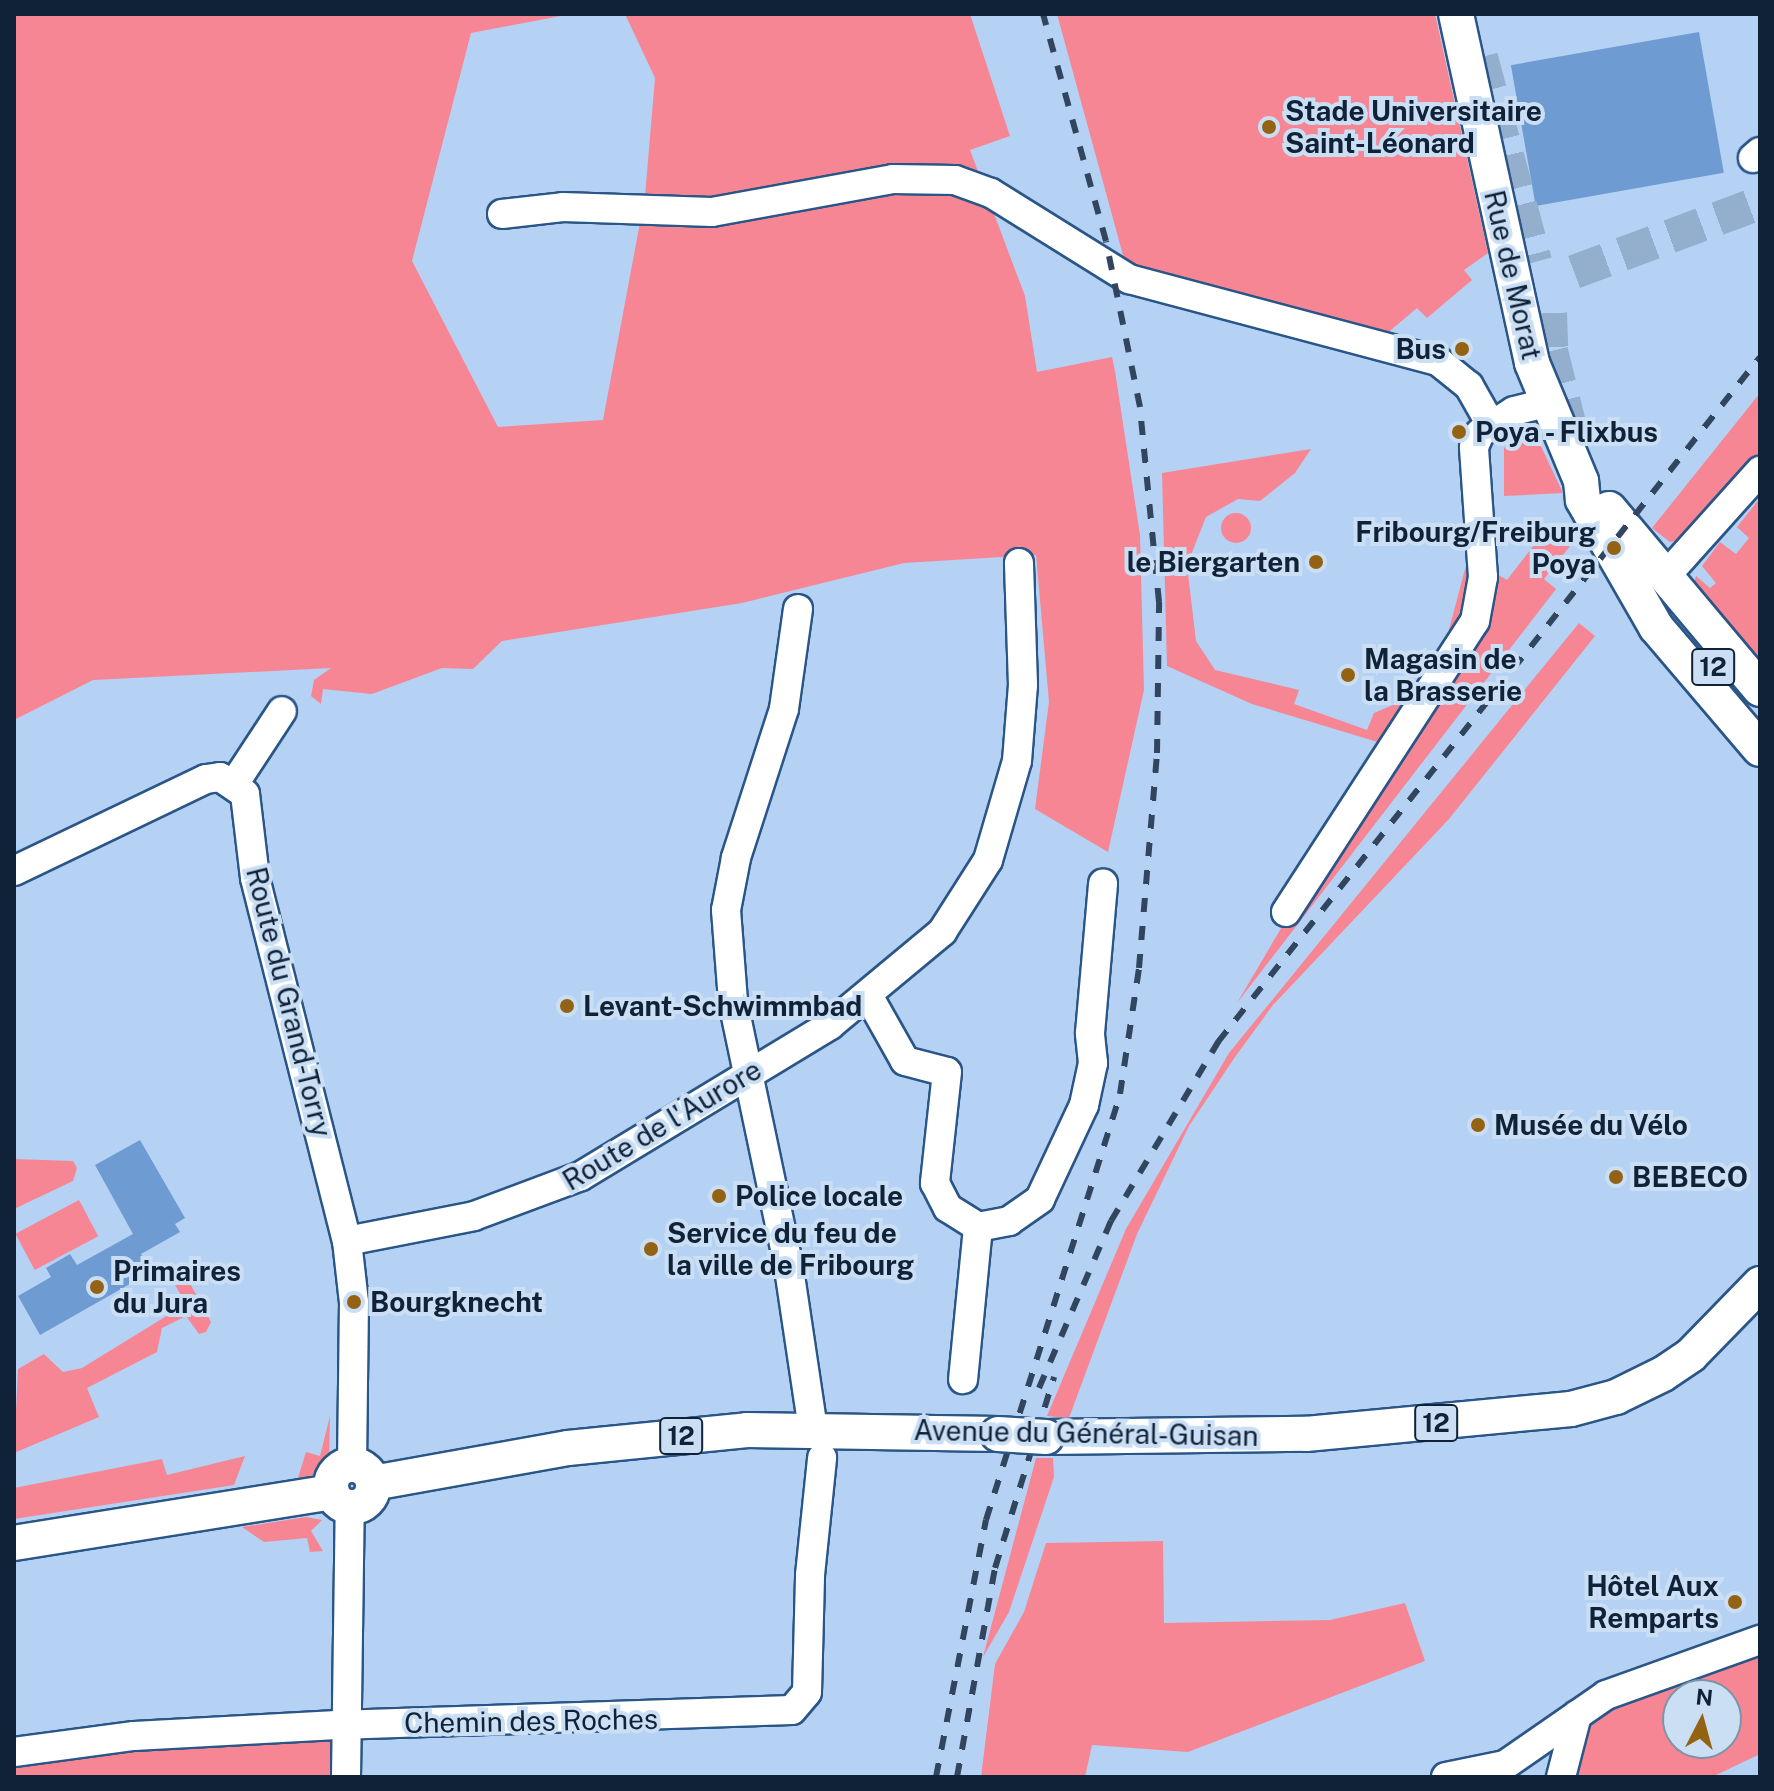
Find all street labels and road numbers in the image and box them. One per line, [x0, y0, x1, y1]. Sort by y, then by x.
street label: Rue de Morat [1477, 187, 1549, 363]
road number: 12 [1691, 645, 1735, 689]
street label: Route du Grand-Torry [239, 863, 339, 1141]
street label: Route de l'Aurore [556, 1052, 768, 1198]
road number: 12 [1414, 1401, 1458, 1445]
street label: Avenue du Général-Guisan [913, 1413, 1259, 1453]
road number: 12 [659, 1414, 703, 1458]
street label: Chemin des Roches [404, 1702, 658, 1740]

